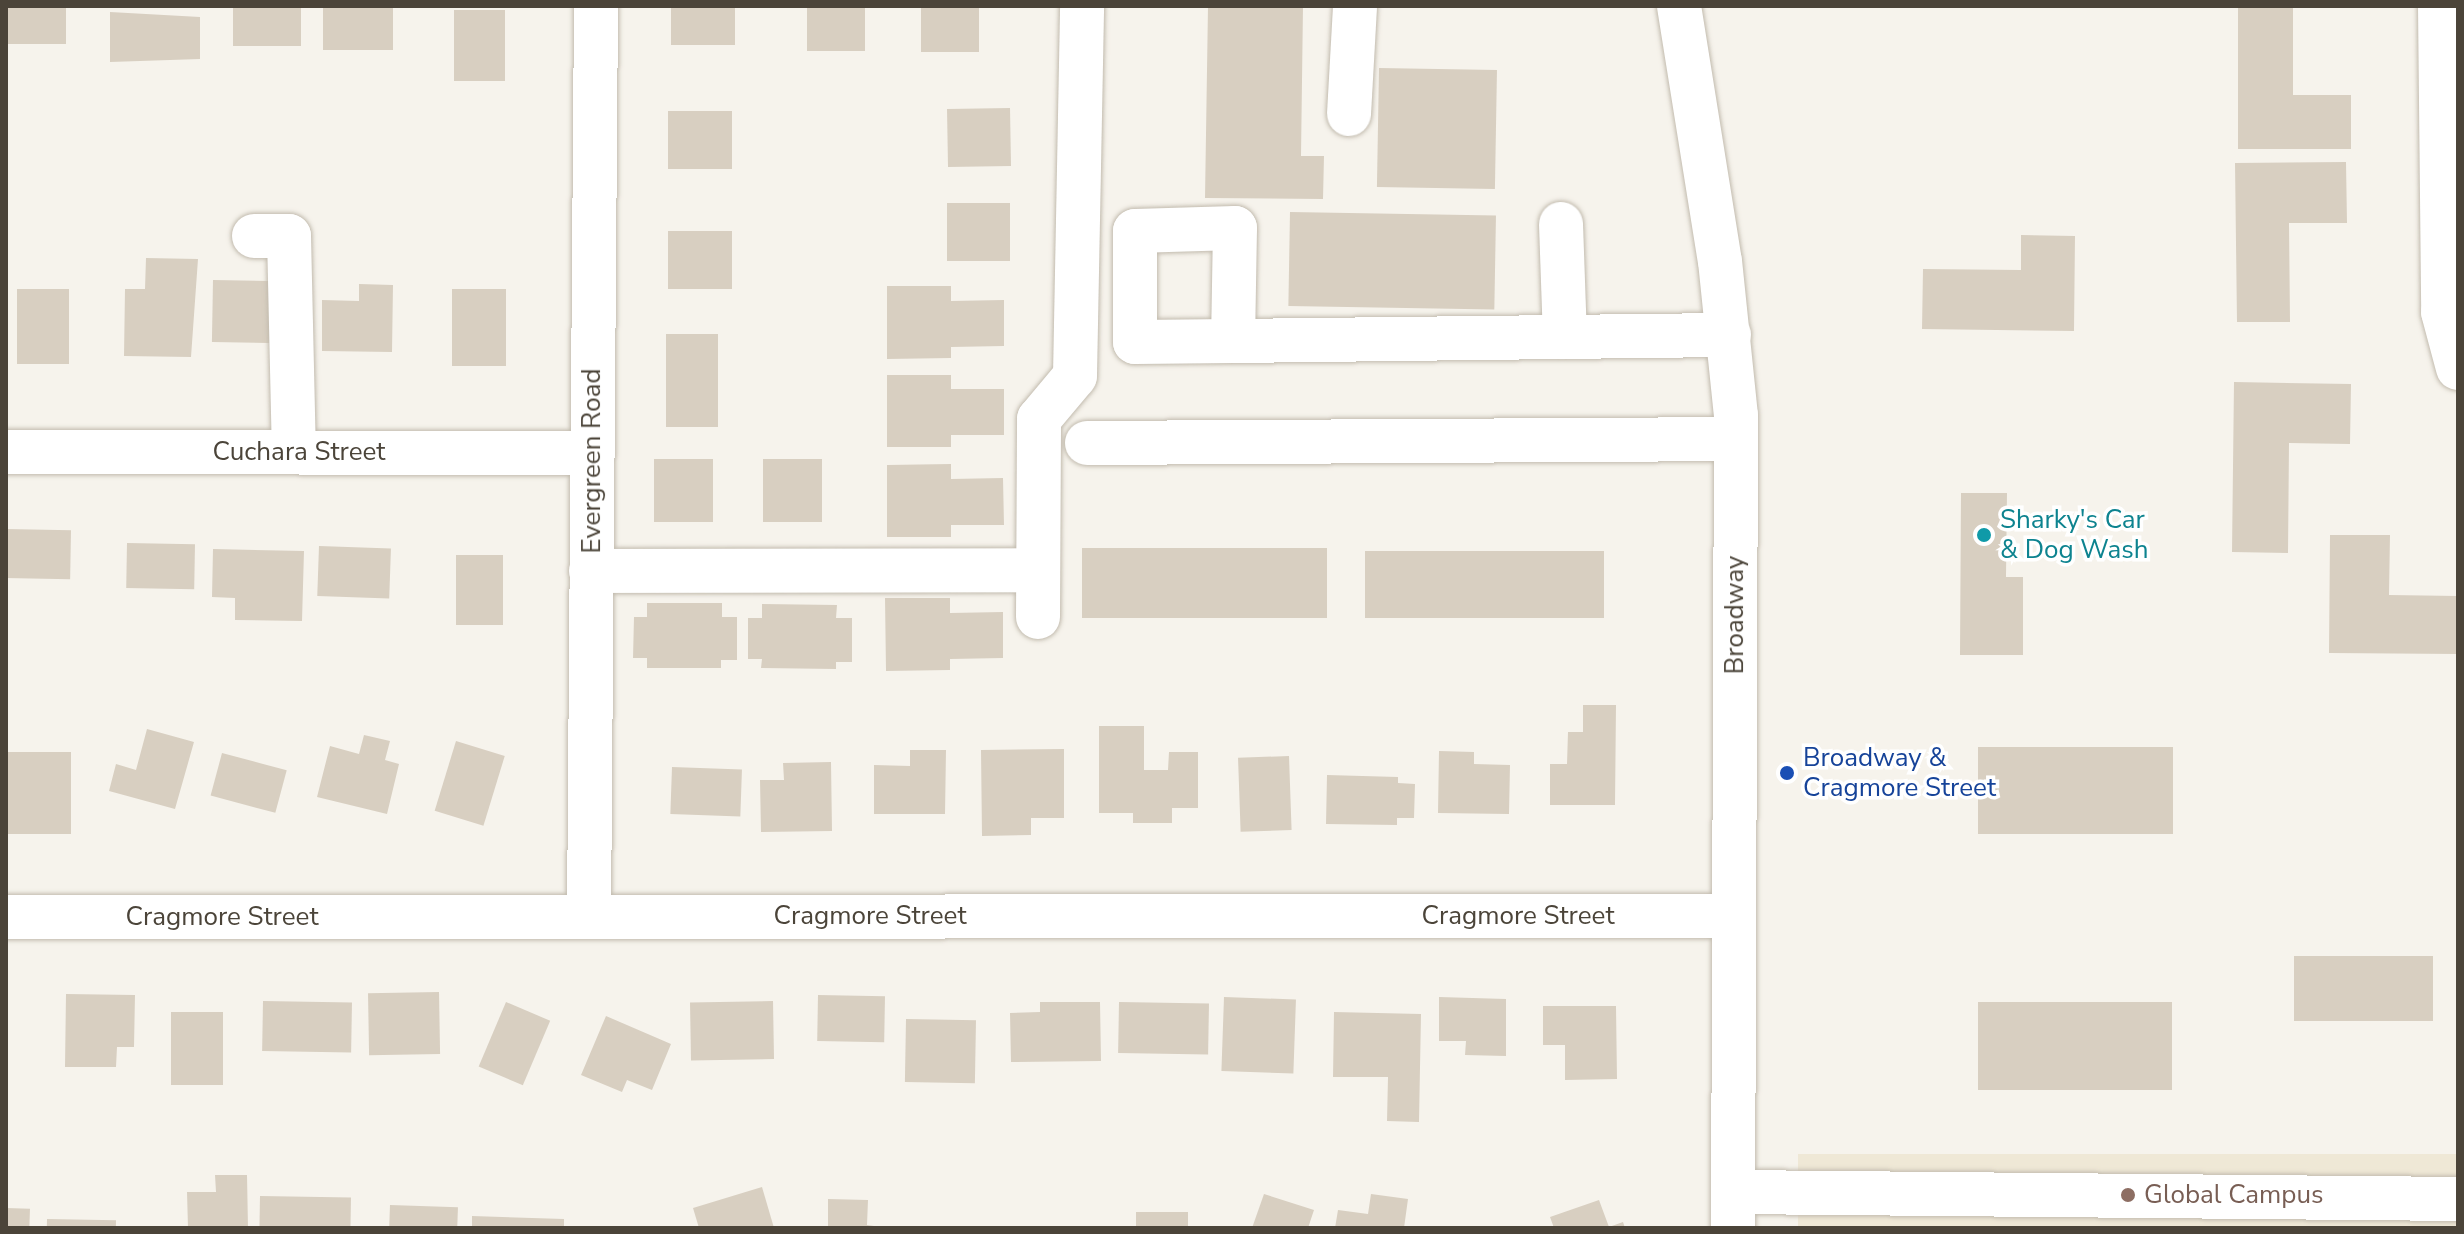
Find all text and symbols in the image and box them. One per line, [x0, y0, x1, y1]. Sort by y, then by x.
street label: Evergreen Road [576, 368, 608, 554]
street label: Cuchara Street [213, 436, 385, 468]
place label: Sharky's Car & Dog Wash [2000, 504, 2149, 566]
marker: Sharky's Car & Dog Wash [1975, 526, 1993, 544]
street label: Broadway [1719, 556, 1751, 674]
place label: Broadway & Cragmore Street [1803, 742, 1996, 804]
marker: Broadway & Cragmore Street [1778, 764, 1796, 782]
street label: Cragmore Street [774, 900, 966, 932]
street label: Cragmore Street [1422, 900, 1614, 932]
street label: Cragmore Street [126, 901, 318, 933]
place label: Global Campus [2144, 1179, 2324, 1211]
marker: Global Campus [2119, 1186, 2137, 1204]

